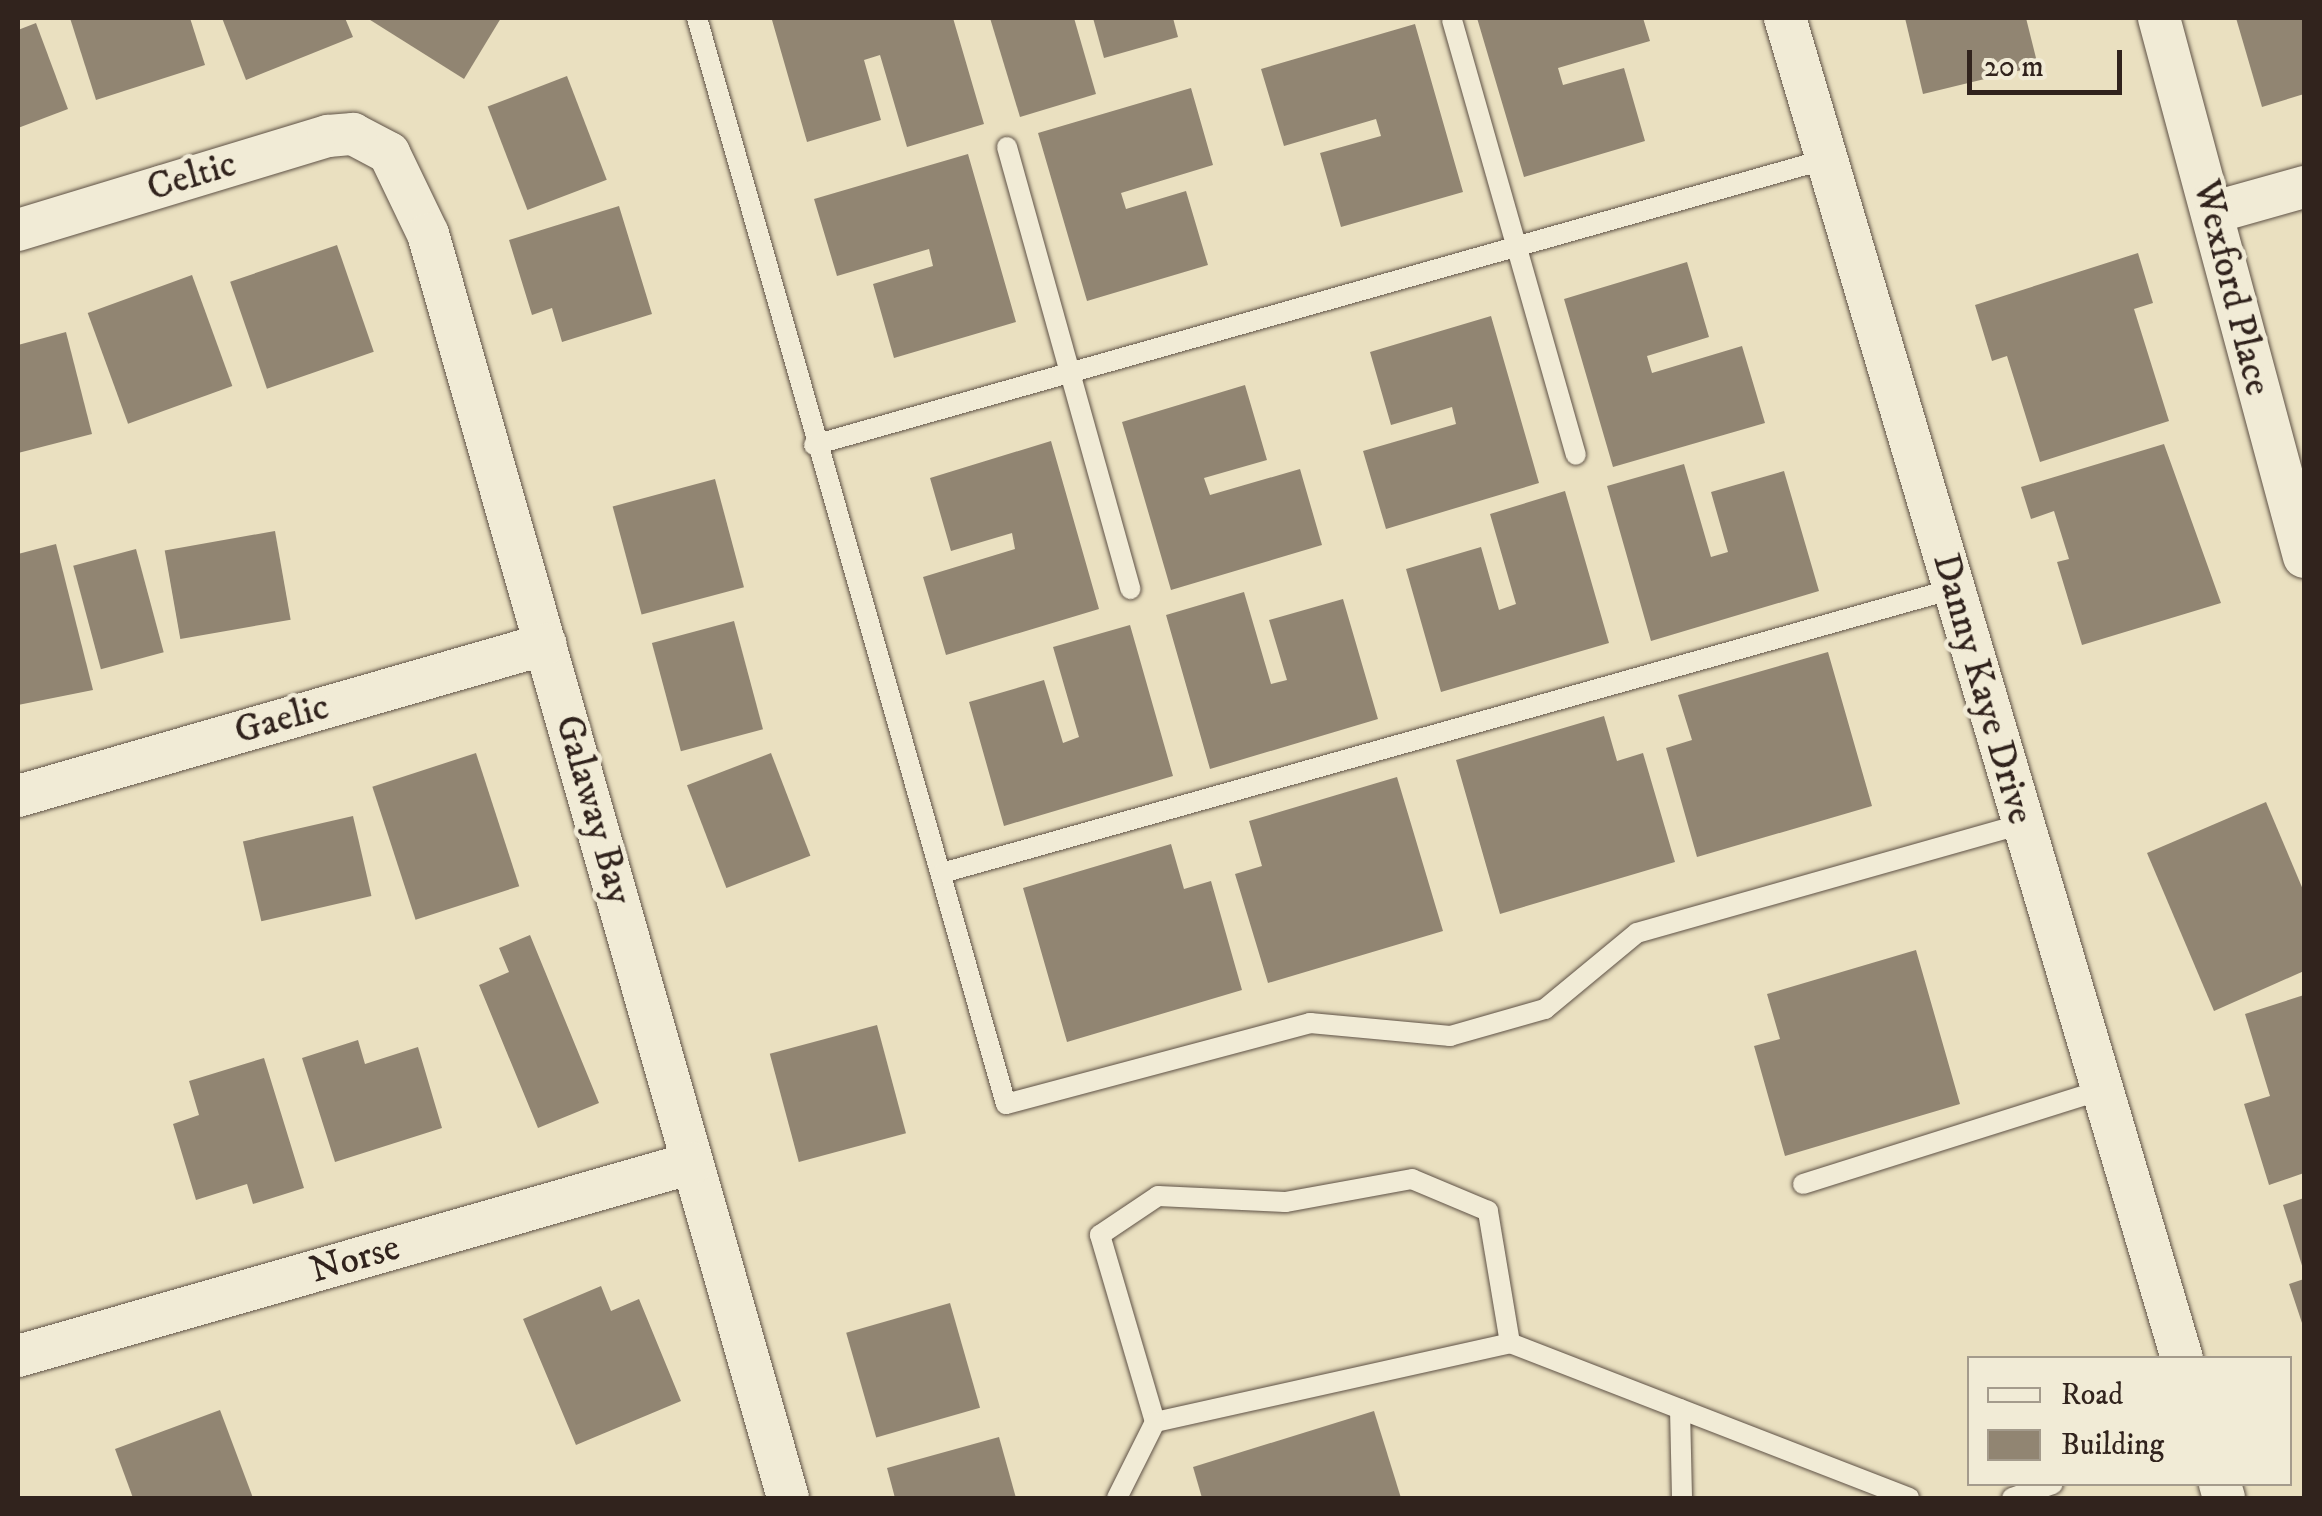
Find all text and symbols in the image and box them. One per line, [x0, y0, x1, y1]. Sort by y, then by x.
scale bar [1972, 30, 2127, 92]
text: 20 m [1984, 49, 2044, 86]
street label: Celtic [142, 142, 242, 212]
street label: Wexford Place [2182, 176, 2280, 400]
street label: Danny Kaye Drive [1922, 549, 2042, 829]
street label: Gaelic [230, 685, 334, 755]
street label: Galaway Bay [544, 710, 642, 910]
street label: Norse [305, 1225, 405, 1295]
legend [1967, 1356, 2292, 1486]
text: Road [2061, 1377, 2123, 1414]
text: Building [2061, 1427, 2164, 1464]

